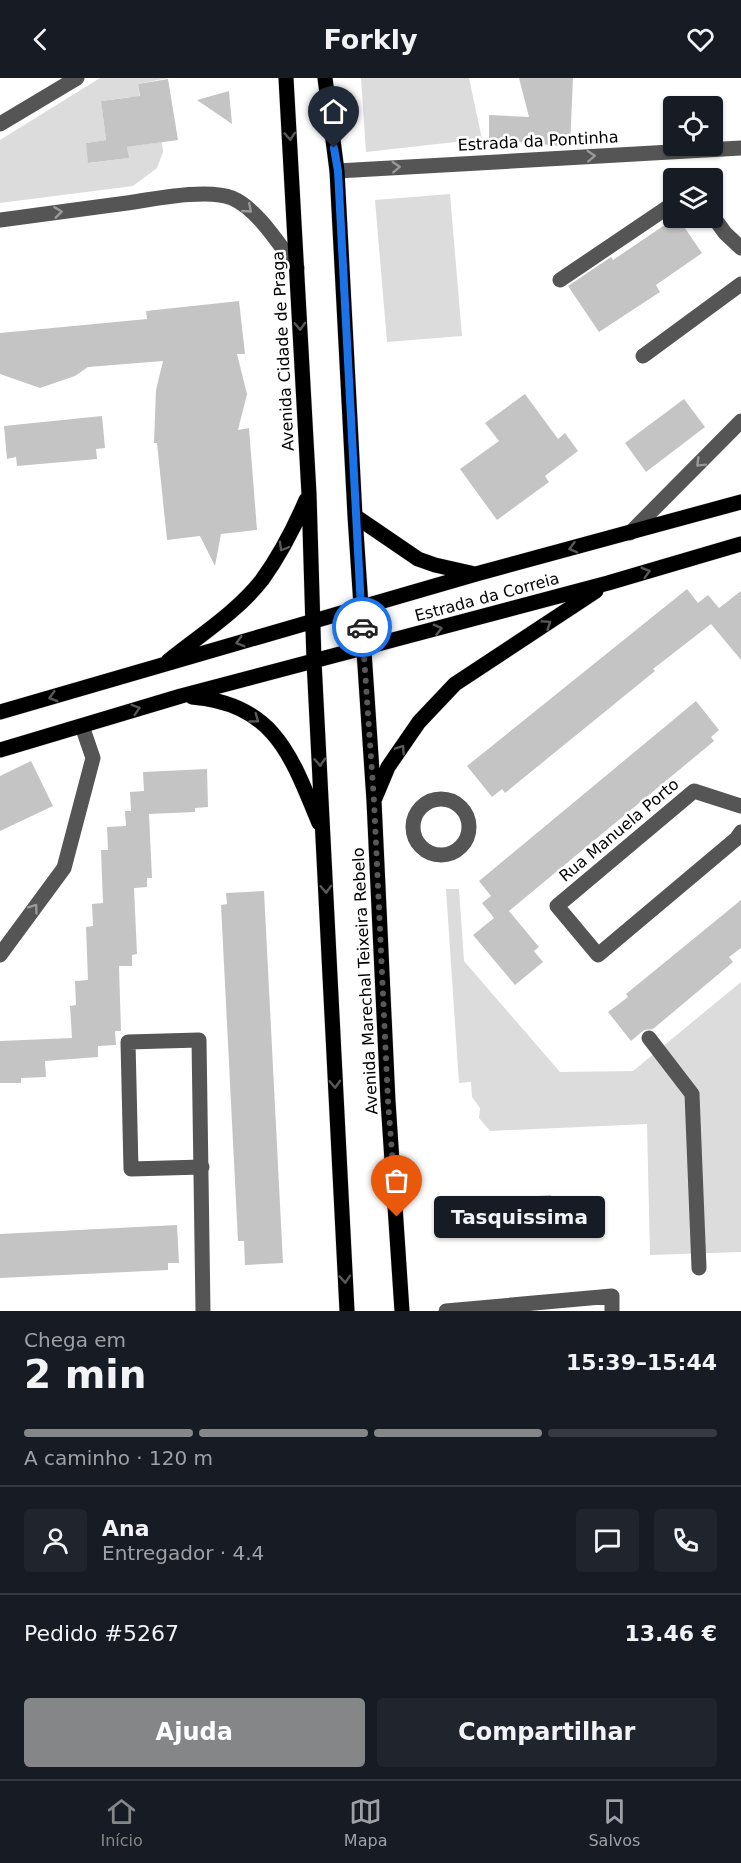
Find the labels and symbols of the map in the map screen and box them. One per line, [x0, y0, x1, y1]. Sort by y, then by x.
pin [308, 86, 359, 148]
street label: Estrada da Pontinha [457, 127, 619, 155]
one-way arrow [283, 132, 296, 141]
one-way arrow [586, 150, 595, 163]
one-way arrow [391, 161, 400, 174]
one-way arrow [241, 202, 252, 213]
one-way arrow [53, 206, 63, 219]
street label: Avenida Cidade de Praga [268, 250, 298, 452]
one-way arrow [294, 322, 307, 331]
one-way arrow [697, 455, 708, 466]
one-way arrow [279, 541, 290, 551]
one-way arrow [568, 541, 579, 553]
one-way arrow [640, 567, 651, 579]
street label: Estrada da Correia [413, 569, 561, 625]
courier [332, 597, 392, 657]
one-way arrow [541, 619, 551, 631]
one-way arrow [432, 624, 442, 636]
one-way arrow [236, 635, 246, 648]
one-way arrow [48, 690, 59, 702]
one-way arrow [131, 704, 141, 716]
one-way arrow [249, 712, 260, 723]
one-way arrow [393, 745, 405, 755]
one-way arrow [313, 757, 326, 766]
street label: Rua Manuela Porto [555, 775, 683, 885]
street label: Avenida Marechal Teixeira Rebelo [349, 847, 381, 1115]
one-way arrow [319, 885, 332, 894]
one-way arrow [27, 903, 38, 914]
one-way arrow [328, 1080, 341, 1089]
pin [371, 1155, 422, 1217]
callout: Tasquissima [433, 1196, 604, 1238]
one-way arrow [338, 1274, 351, 1283]

